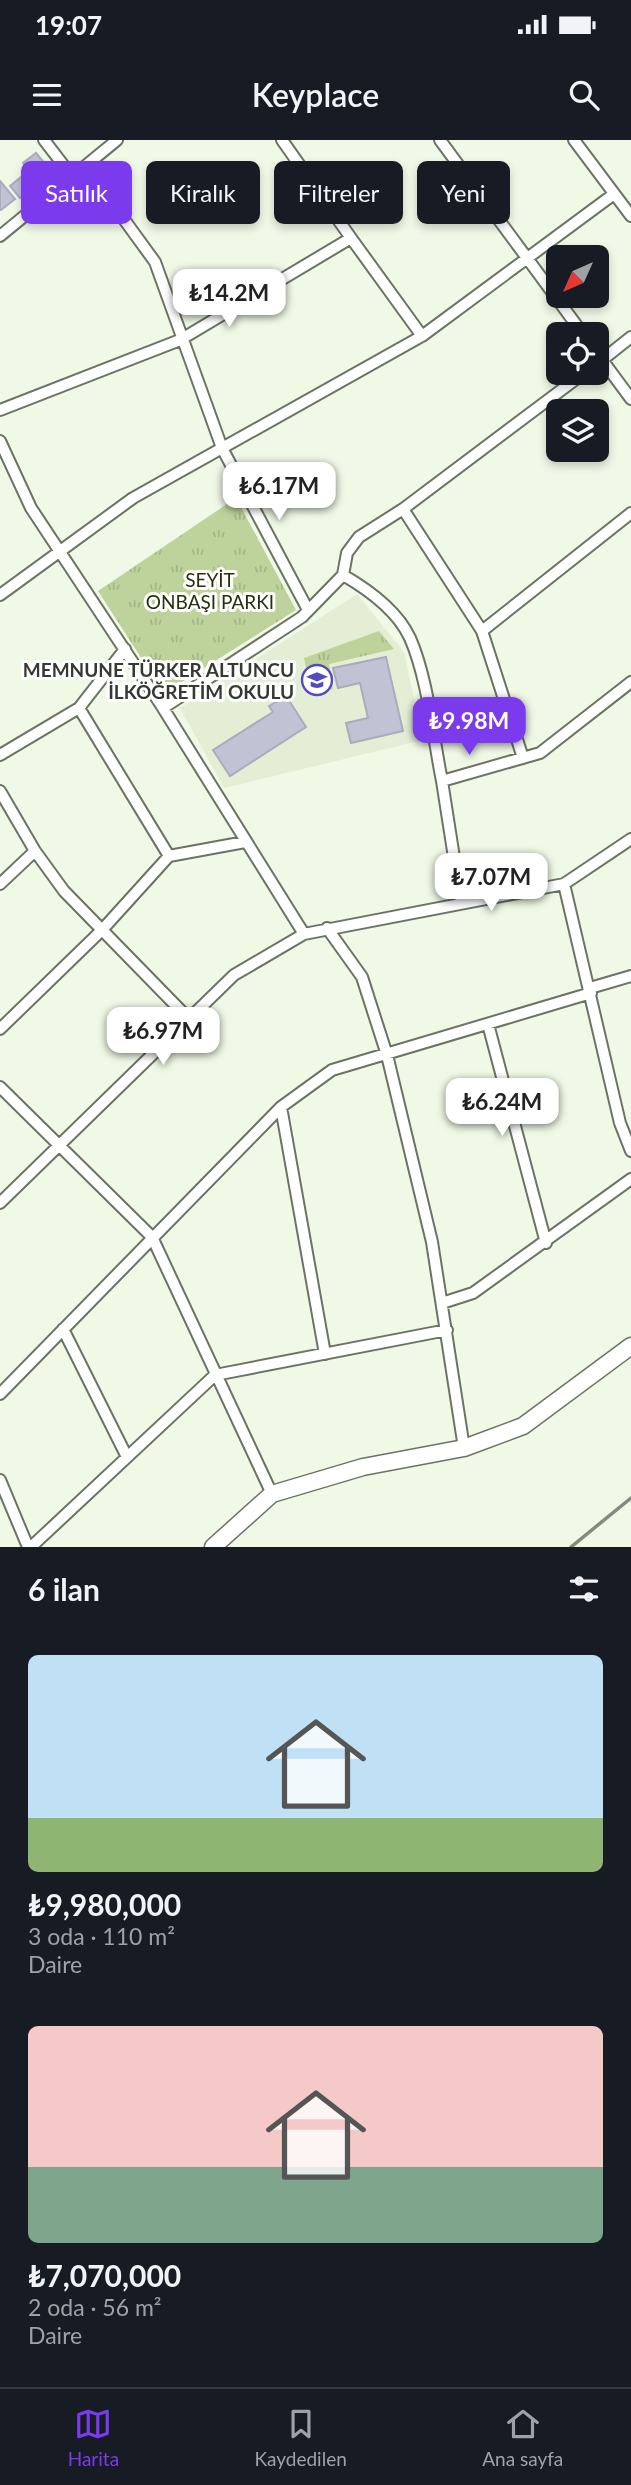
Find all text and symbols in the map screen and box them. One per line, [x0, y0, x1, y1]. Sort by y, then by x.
text: 19:07 [35, 9, 102, 41]
text: Keyplace [252, 75, 379, 114]
icon: menu [28, 76, 66, 114]
icon: search [565, 76, 603, 114]
chip: Satılık [21, 161, 132, 224]
chip: Kiralık [146, 161, 260, 224]
chip: Filtreler [274, 161, 403, 224]
chip: Yeni [417, 161, 510, 224]
north arrow [546, 245, 609, 308]
map controls [546, 245, 609, 462]
pin: ₺14.2M [172, 270, 286, 329]
text: ₺14.2M [189, 278, 269, 306]
button: locate [546, 322, 609, 385]
button: layers [546, 399, 609, 462]
pin: ₺6.17M [222, 462, 336, 522]
text: ₺6.17M [239, 471, 319, 499]
park label: SEYİT ONBAŞI PARKI [146, 568, 274, 613]
place label: MEMNUNE TÜRKER ALTUNCU İLKÖĞRETİM OKULU [23, 658, 294, 703]
school or university icon: MEMNUNE TÜRKER ALTUNCU İLKÖĞRETİM OKULU [300, 663, 334, 697]
pin: ₺9.98M [412, 698, 526, 757]
text: ₺9.98M [429, 706, 509, 734]
pin: ₺7.07M [434, 854, 548, 913]
text: ₺7.07M [451, 862, 531, 890]
pin: ₺6.97M [106, 1007, 220, 1067]
text: ₺6.97M [123, 1016, 203, 1044]
pin: ₺6.24M [445, 1079, 559, 1138]
text: ₺6.24M [462, 1087, 542, 1115]
icon: filters [565, 1570, 603, 1608]
text: 6 ilan [28, 1571, 100, 1607]
icon: home [253, 1701, 379, 1827]
text: ₺9,980,000 [28, 1886, 181, 1922]
text: 3 oda · 110 m² [28, 1922, 175, 1950]
text: Daire [28, 1950, 82, 1978]
icon: home [253, 2072, 379, 2198]
text: ₺7,070,000 [28, 2257, 181, 2293]
text: 2 oda · 56 m² [28, 2293, 162, 2321]
text: Daire [28, 2321, 82, 2349]
tab: Harita [68, 2405, 119, 2470]
tab: Kaydedilen [255, 2405, 347, 2470]
tab: Ana sayfa [482, 2405, 563, 2470]

